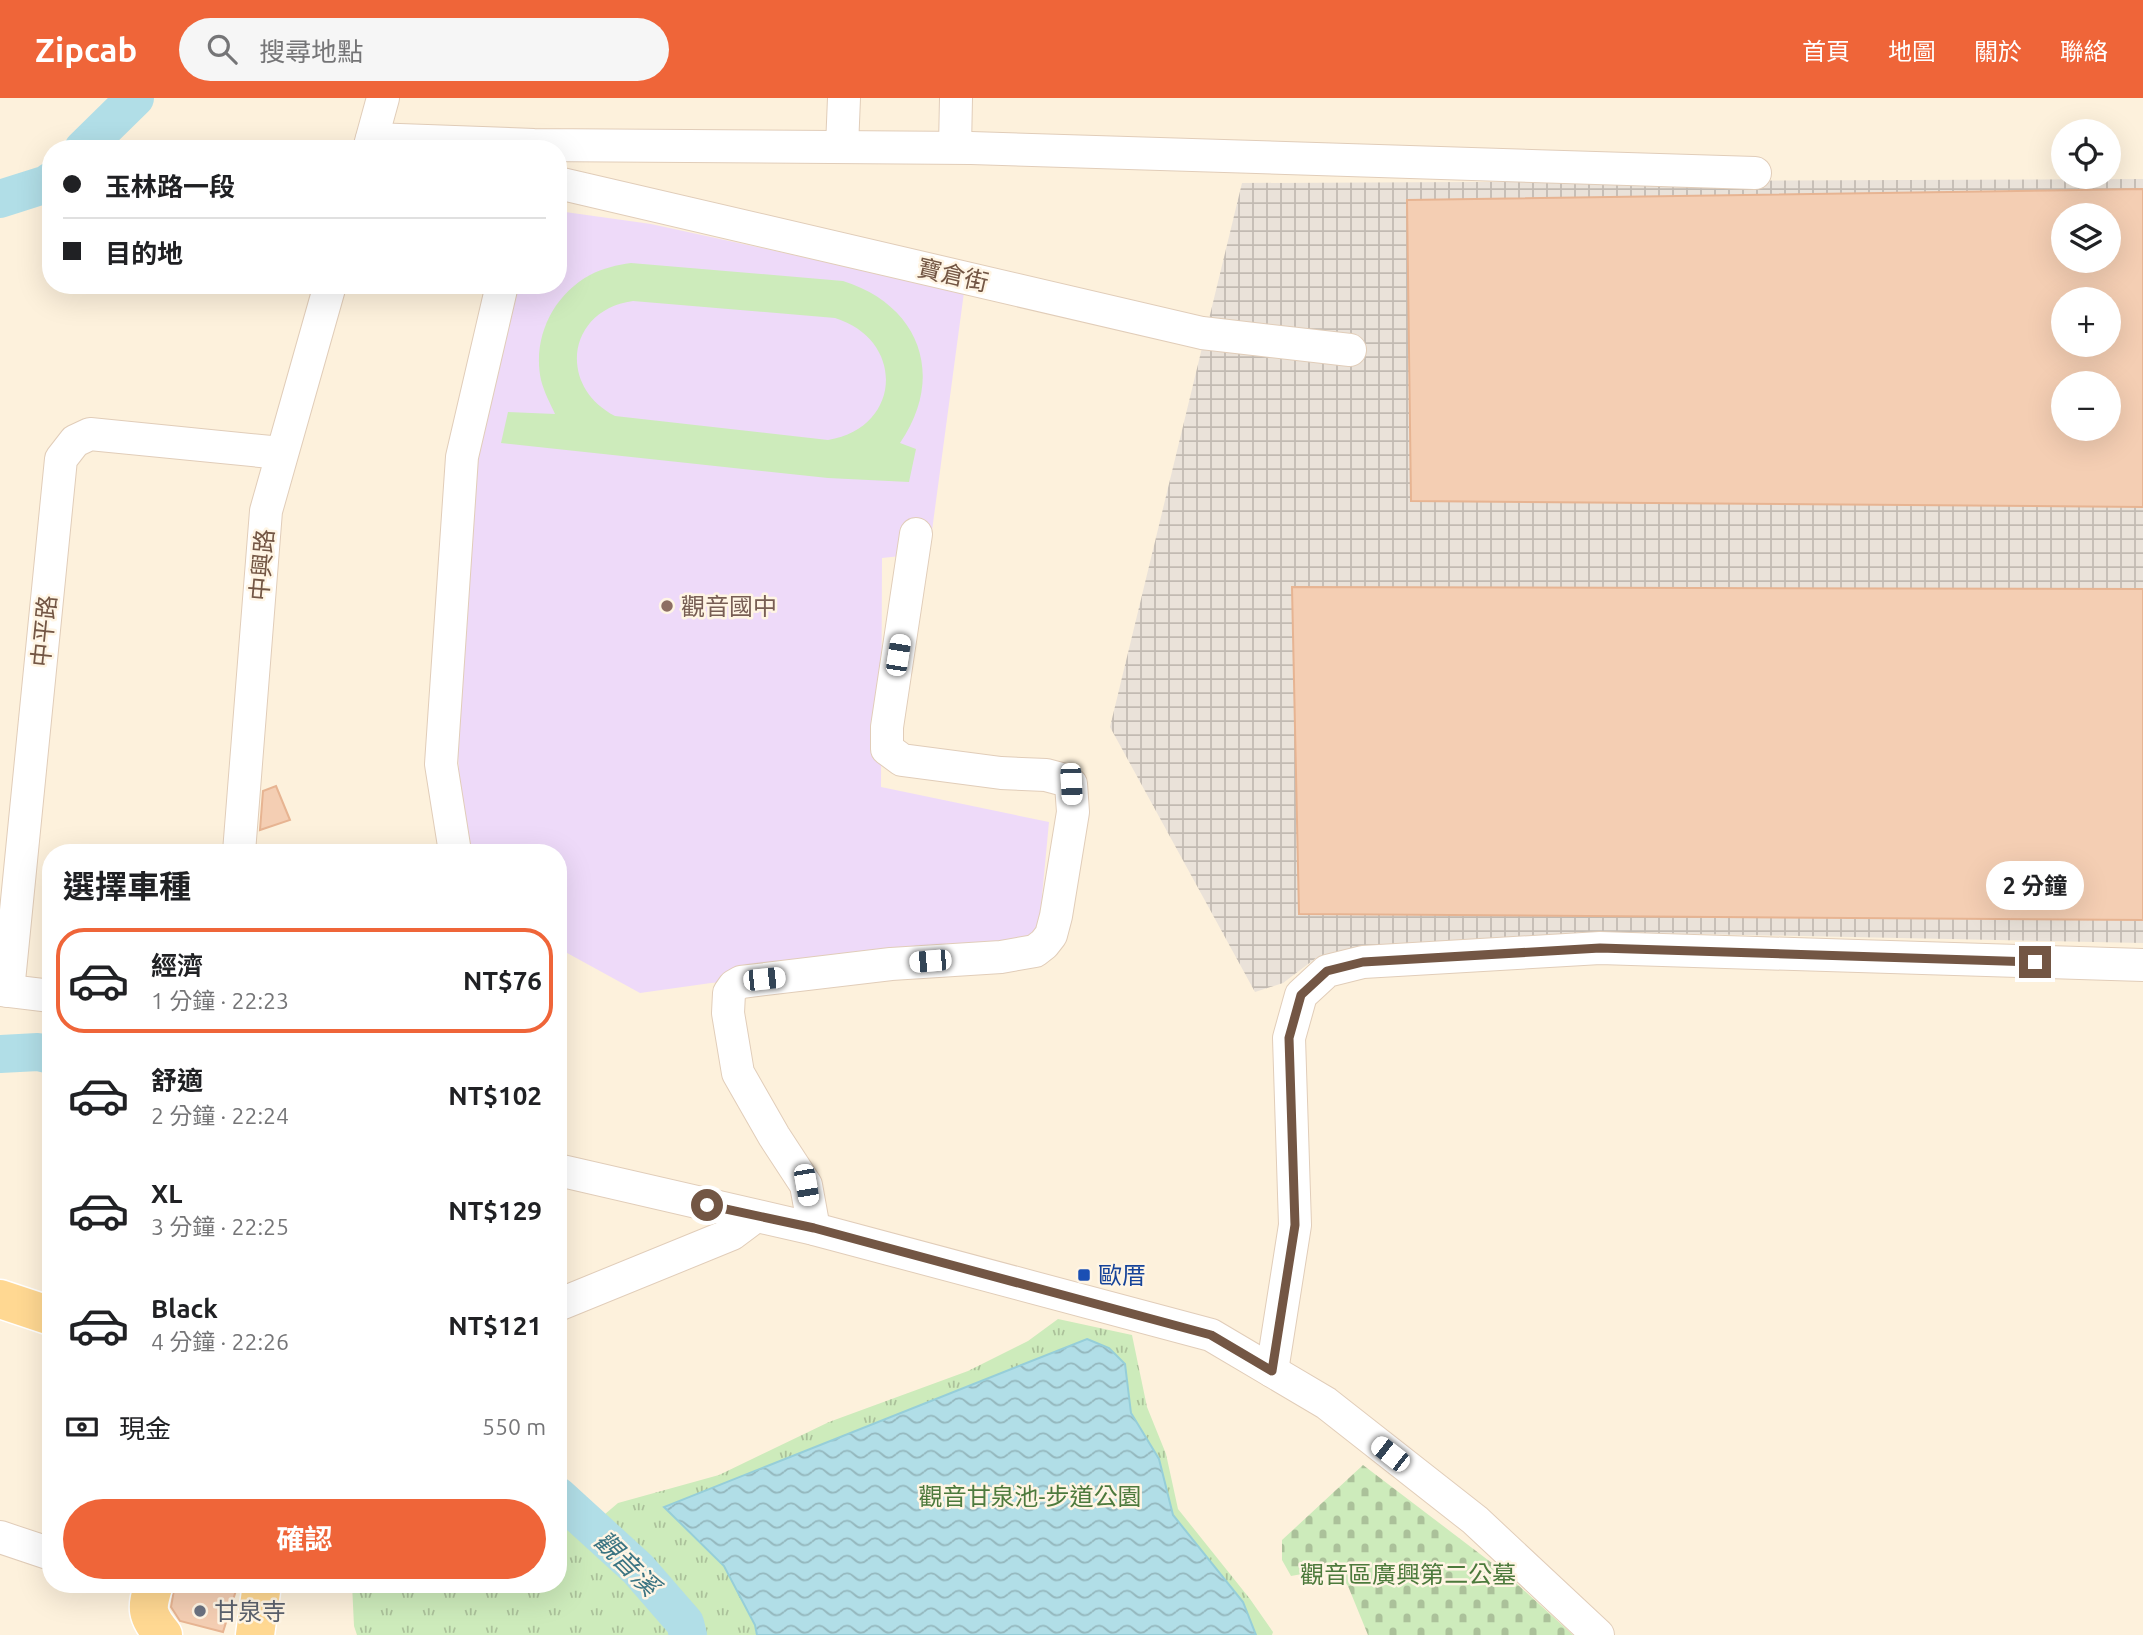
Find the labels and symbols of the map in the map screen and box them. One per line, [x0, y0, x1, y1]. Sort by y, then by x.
street label: 寶倉街 [915, 254, 991, 296]
street label: 中興路 [245, 528, 279, 602]
place label: 觀音國中 [681, 593, 777, 620]
street label: 中平路 [27, 594, 61, 668]
marker: 觀音國中 [659, 598, 675, 614]
car [885, 633, 912, 677]
car [1060, 762, 1083, 806]
callout: 2 分鐘 [1986, 860, 2084, 910]
route end [2019, 946, 2051, 978]
car [909, 949, 952, 973]
car [743, 966, 786, 992]
car [793, 1162, 820, 1208]
route start [691, 1189, 723, 1221]
place label: 歐厝 [1098, 1262, 1146, 1289]
marker: 歐厝 [1076, 1267, 1092, 1283]
car [1367, 1433, 1414, 1475]
park label: 觀音甘泉池-步道公園 [919, 1483, 1141, 1510]
water label: 觀音溪 [589, 1525, 668, 1604]
park label: 觀音區廣興第二公墓 [1300, 1561, 1516, 1588]
place label: 甘泉寺 [214, 1598, 286, 1625]
marker: 甘泉寺 [192, 1603, 208, 1619]

